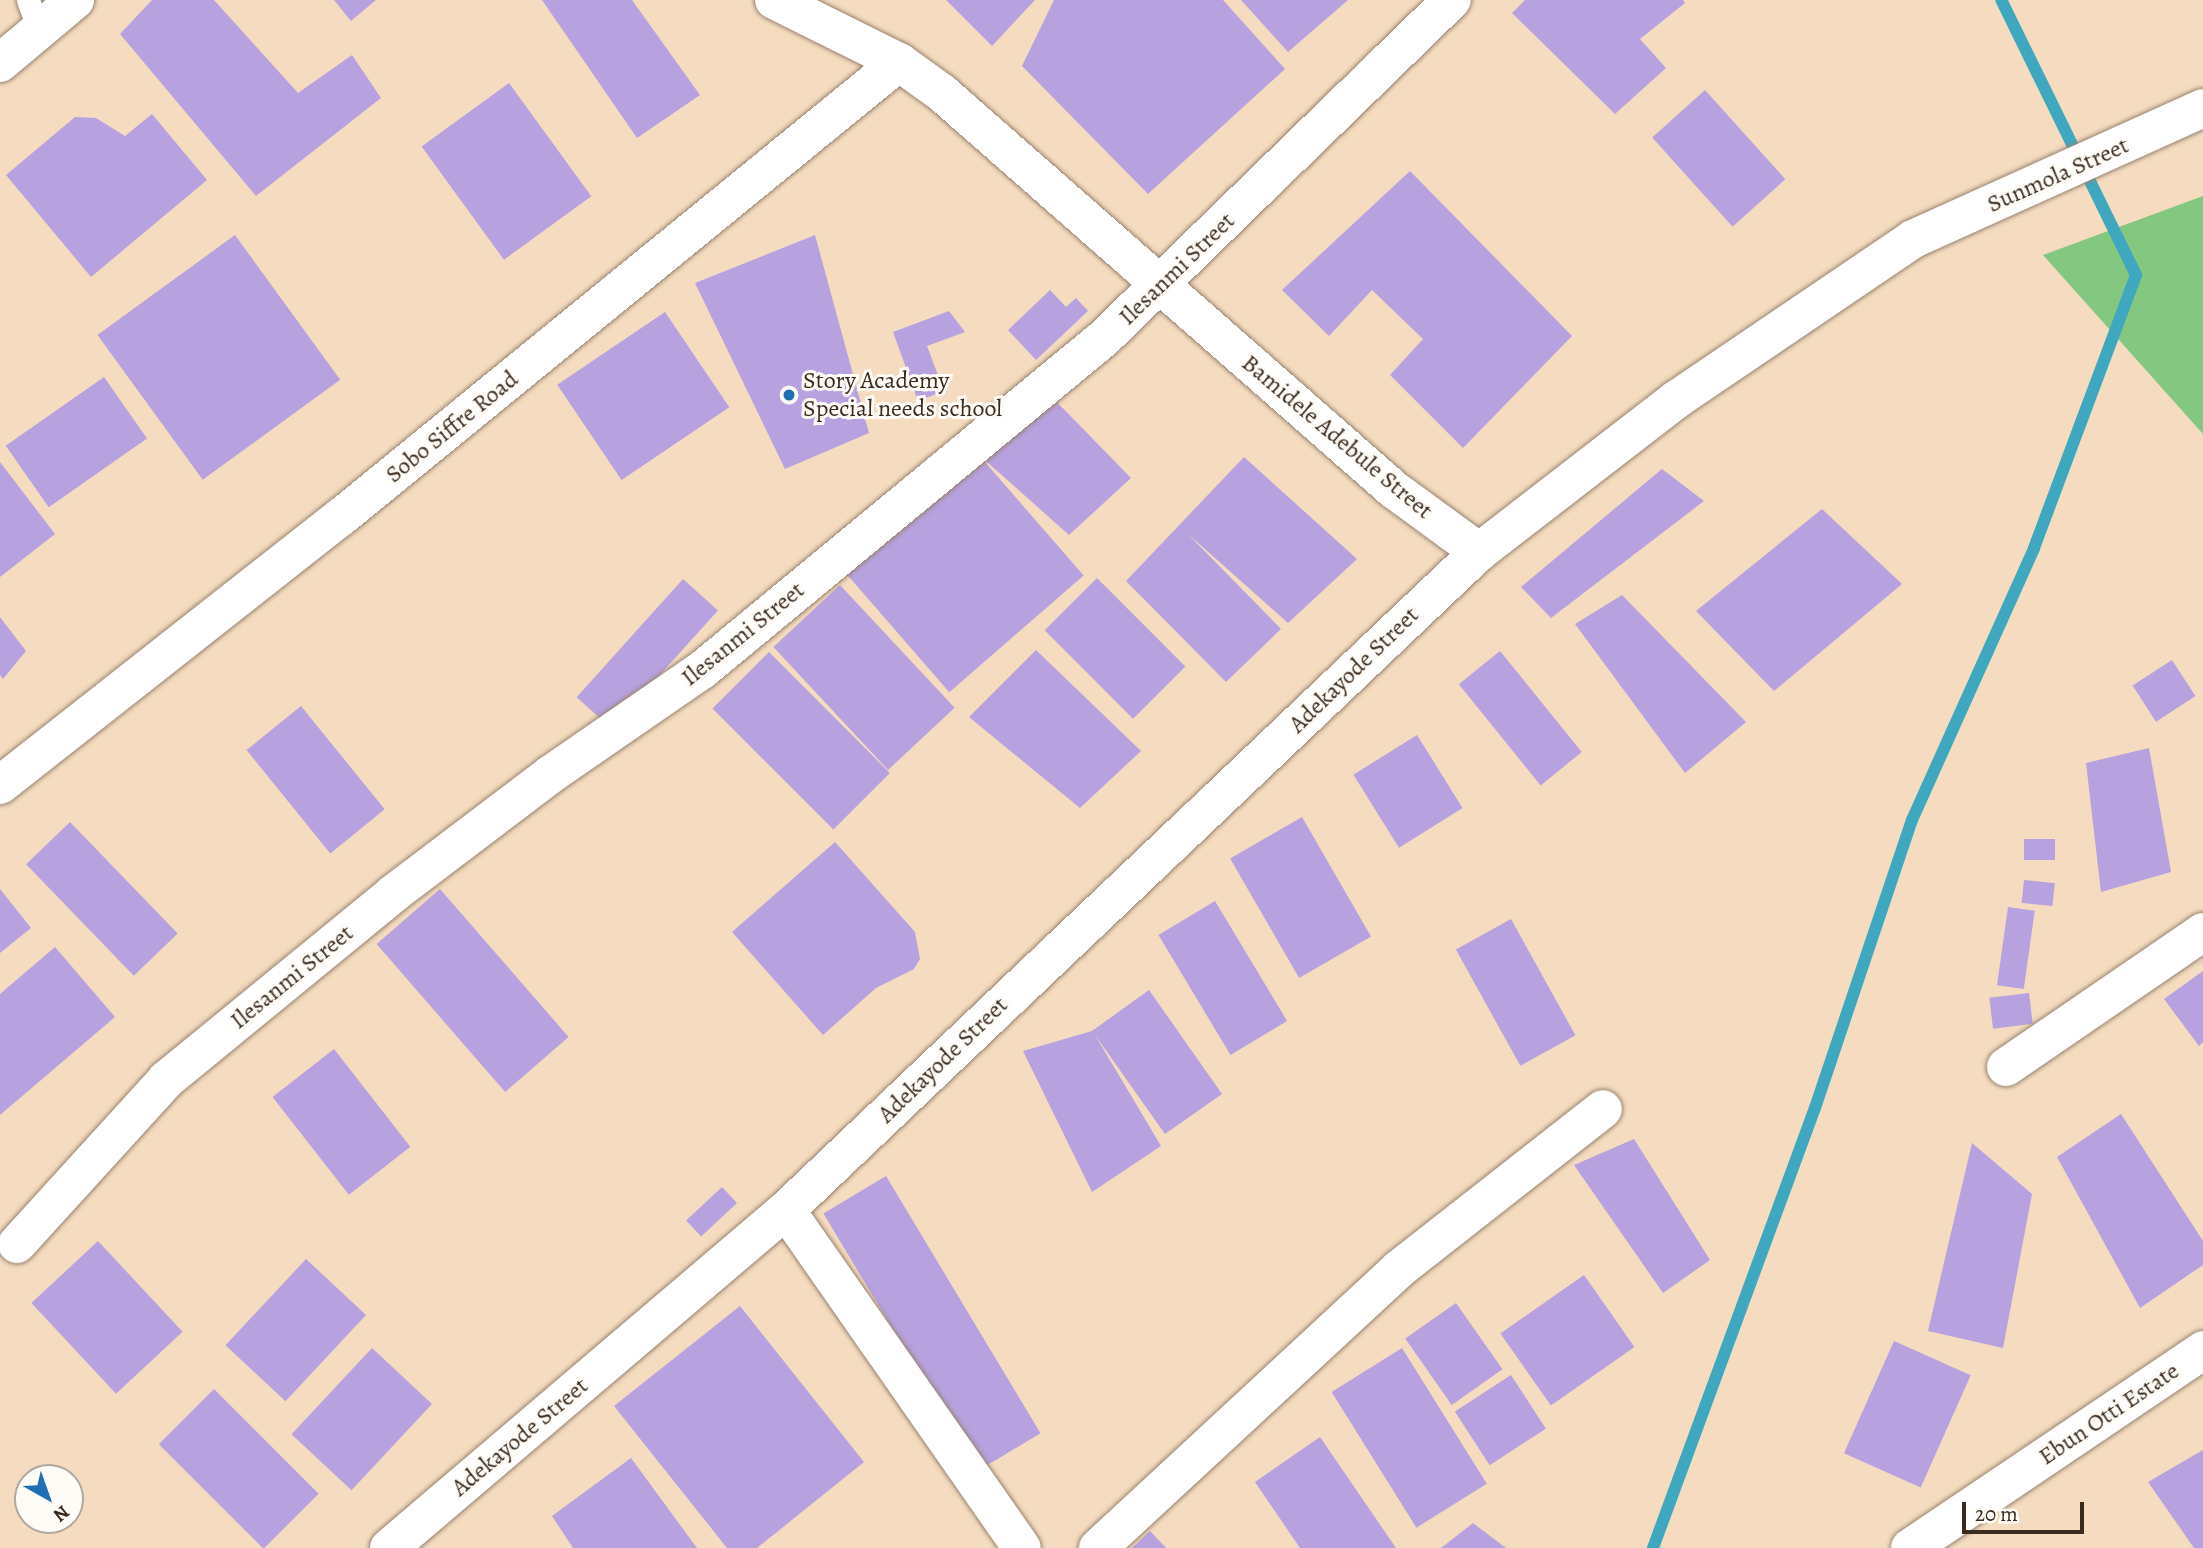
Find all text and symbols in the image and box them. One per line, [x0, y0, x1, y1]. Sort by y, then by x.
street label: Sunmola Street [1983, 131, 2133, 219]
street label: Ilesanmi Street [1113, 207, 1241, 331]
street label: Bamidele Adebule Street [1236, 349, 1438, 525]
street label: Sobo Siffre Road [380, 365, 524, 489]
place label: Story Academy Special needs school [803, 367, 1002, 423]
marker: Story Academy Special needs school [781, 387, 797, 403]
street label: Ilesanmi Street [676, 576, 810, 692]
street label: Adekayode Street [1283, 601, 1425, 739]
street label: Ilesanmi Street [225, 919, 359, 1035]
street label: Adekayode Street [872, 991, 1014, 1129]
street label: Ebun Otti Estate [2033, 1357, 2185, 1471]
street label: Adekayode Street [446, 1372, 594, 1502]
north arrow [14, 1464, 84, 1534]
scale bar [1965, 1488, 2088, 1532]
text: N [48, 1499, 75, 1528]
text: 20 m [1975, 1500, 2018, 1528]

